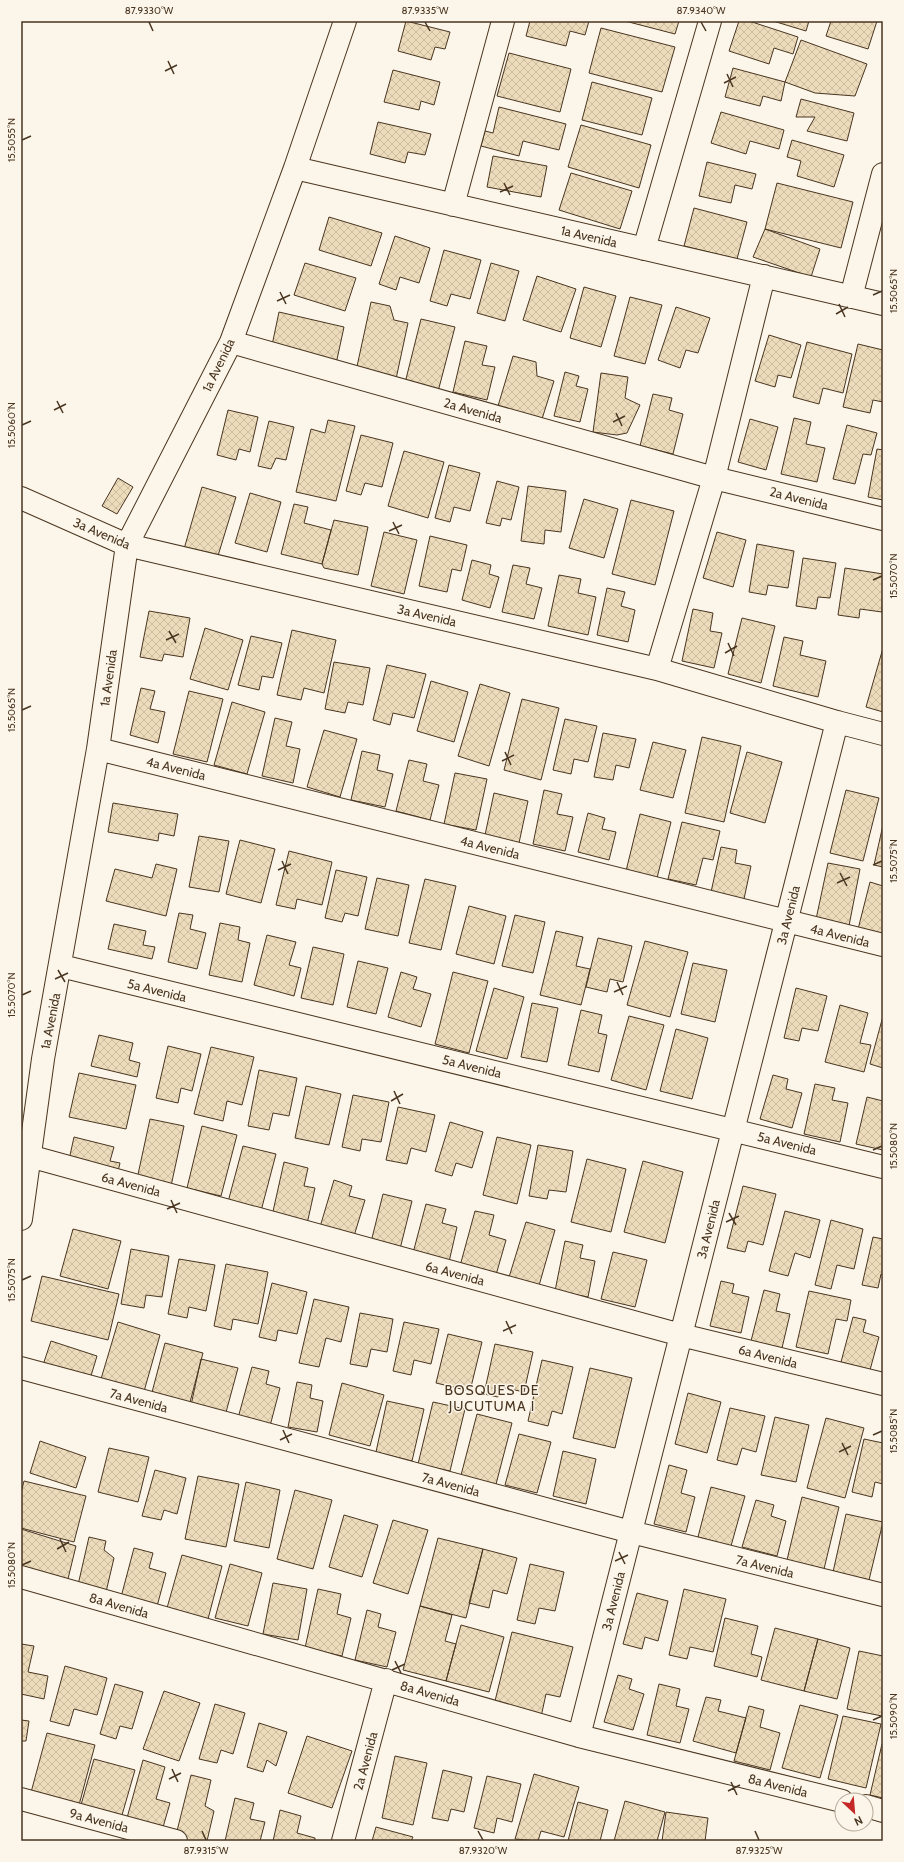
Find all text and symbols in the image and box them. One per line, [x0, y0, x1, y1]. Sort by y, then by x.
text: 87.9330°W [125, 4, 174, 17]
text: 87.9335°W [401, 4, 449, 17]
text: 87.9340°W [676, 4, 726, 17]
text: 15.5055°N [5, 118, 18, 162]
street label: 1a Avenida [559, 222, 619, 250]
text: 15.5065°N [887, 269, 900, 313]
street label: 1a Avenida [198, 335, 238, 394]
street label: 2a Avenida [442, 394, 505, 426]
text: 15.5060°N [5, 402, 18, 448]
street label: 2a Avenida [768, 483, 831, 513]
street label: 3a Avenida [71, 514, 134, 552]
text: 15.5070°N [887, 554, 900, 598]
street label: 3a Avenida [396, 600, 459, 630]
street label: 1a Avenida [96, 648, 120, 708]
text: 15.5065°N [5, 688, 18, 732]
street label: 4a Avenida [145, 753, 208, 783]
street label: 4a Avenida [459, 832, 522, 862]
text: 15.5075°N [887, 839, 900, 883]
street label: 3a Avenida [773, 883, 803, 946]
street label: 4a Avenida [809, 920, 872, 950]
text: 15.5070°N [5, 973, 18, 1017]
street label: 5a Avenida [126, 975, 189, 1005]
street label: 1a Avenida [37, 991, 63, 1051]
street label: 5a Avenida [441, 1051, 504, 1081]
text: 15.5080°N [887, 1123, 900, 1169]
street label: 5a Avenida [756, 1128, 819, 1158]
street label: 6a Avenida [100, 1168, 163, 1200]
street label: 3a Avenida [693, 1197, 723, 1260]
street label: 6a Avenida [424, 1257, 487, 1289]
text: 15.5075°N [5, 1258, 18, 1302]
street label: 6a Avenida [737, 1341, 800, 1371]
district label: BOSQUES DE JUCUTUMA I [444, 1381, 540, 1415]
street label: 7a Avenida [108, 1385, 170, 1416]
text: 15.5085°N [887, 1409, 900, 1453]
street label: 7a Avenida [420, 1469, 482, 1500]
text: 15.5080°N [5, 1542, 18, 1588]
street label: 7a Avenida [734, 1551, 796, 1581]
street label: 3a Avenida [598, 1569, 628, 1632]
street label: 8a Avenida [87, 1589, 151, 1621]
street label: 8a Avenida [398, 1677, 462, 1709]
text: 15.5090°N [887, 1693, 900, 1739]
street label: 2a Avenida [350, 1729, 381, 1792]
street label: 8a Avenida [746, 1770, 810, 1800]
north arrow [834, 1792, 874, 1832]
street label: 9a Avenida [68, 1804, 131, 1836]
text: N [852, 1813, 865, 1829]
text: 87.9315°W [184, 1844, 229, 1857]
text: 87.9320°W [459, 1844, 508, 1857]
text: 87.9325°W [736, 1844, 783, 1857]

